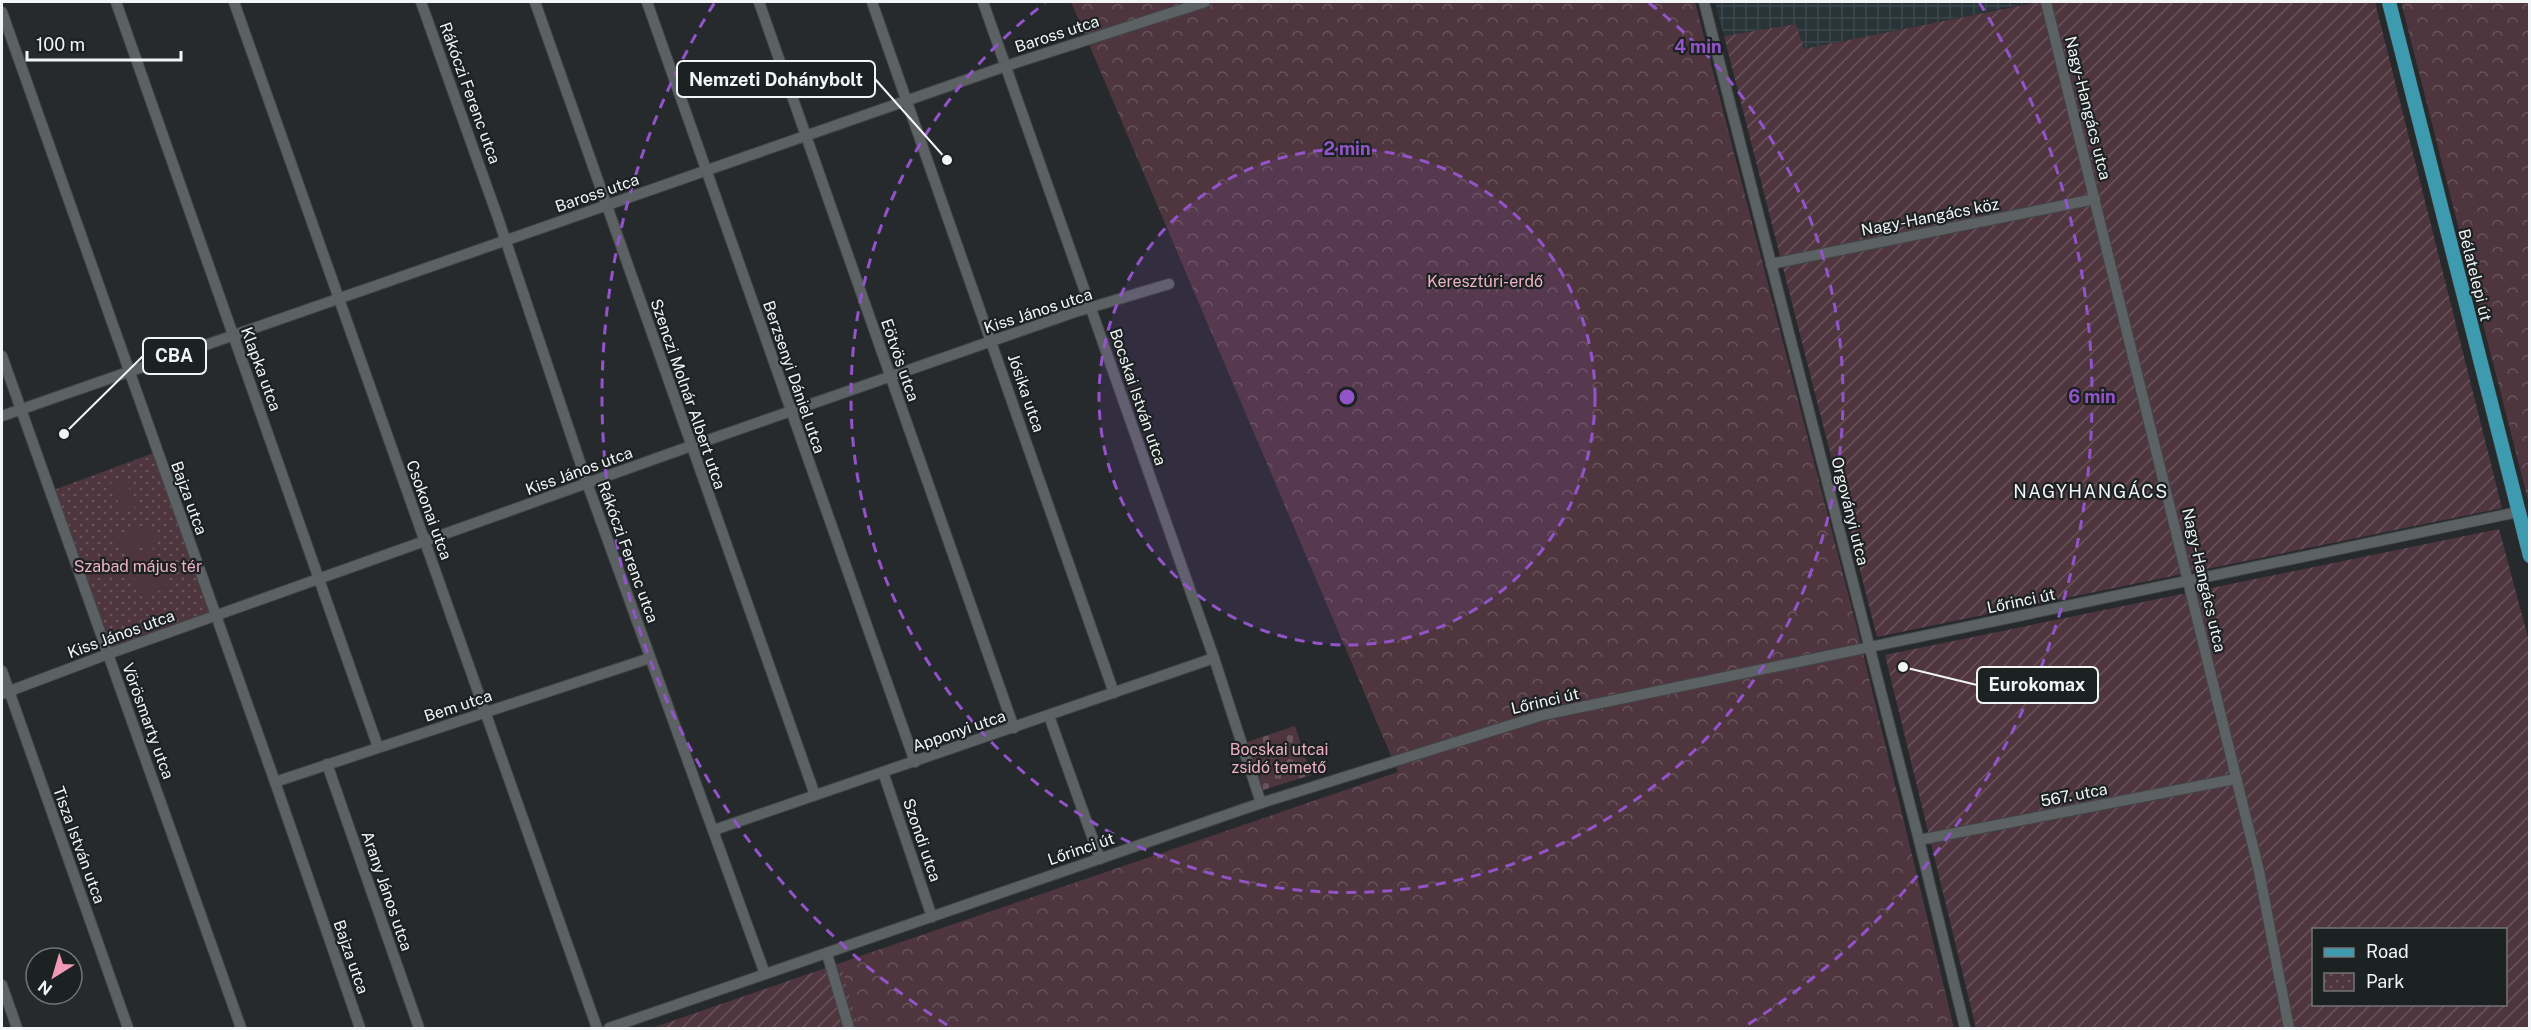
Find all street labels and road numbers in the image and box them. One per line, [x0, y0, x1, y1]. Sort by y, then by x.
street label: Baross utca [1012, 11, 1102, 57]
street label: Rákóczi Ferenc utca [436, 20, 504, 166]
street label: Nagy-Hangács utca [2061, 34, 2115, 182]
street label: Baross utca [553, 170, 641, 216]
street label: Nagy-Hangács köz [1860, 194, 2001, 240]
street label: Bélatelepi út [2454, 227, 2496, 323]
street label: Kiss János utca [981, 285, 1095, 337]
street label: Szenczi Molnár Albert utca [646, 296, 730, 492]
street label: Berzsenyi Dániel utca [759, 298, 829, 456]
street label: Eötvös utca [877, 316, 923, 404]
street label: Klapka utca [237, 324, 285, 414]
street label: Bocskai István utca [1106, 326, 1170, 468]
street label: Jósika utca [1004, 351, 1048, 435]
street label: Kiss János utca [523, 443, 635, 499]
street label: Orgoványi utca [1827, 455, 1873, 567]
street label: Csokonai utca [402, 458, 456, 562]
street label: Bajza utca [167, 459, 211, 537]
street label: Rákóczi Ferenc utca [594, 479, 662, 625]
street label: Nagy-Hangács utca [2178, 506, 2230, 654]
street label: Lőrinci út [1985, 584, 2057, 618]
street label: Kiss János utca [65, 606, 177, 662]
street label: Vörösmarty utca [118, 660, 178, 782]
street label: Lőrinci út [1509, 684, 1581, 718]
street label: Bem utca [422, 686, 494, 726]
street label: Apponyi utca [910, 706, 1008, 756]
street label: 567. utca [2039, 779, 2109, 811]
street label: Tisza István utca [49, 784, 109, 906]
street label: Szondi utca [899, 796, 945, 884]
street label: Arany János utca [358, 829, 416, 953]
street label: Lőrinci út [1045, 829, 1117, 869]
street label: Bajza utca [329, 917, 373, 997]

